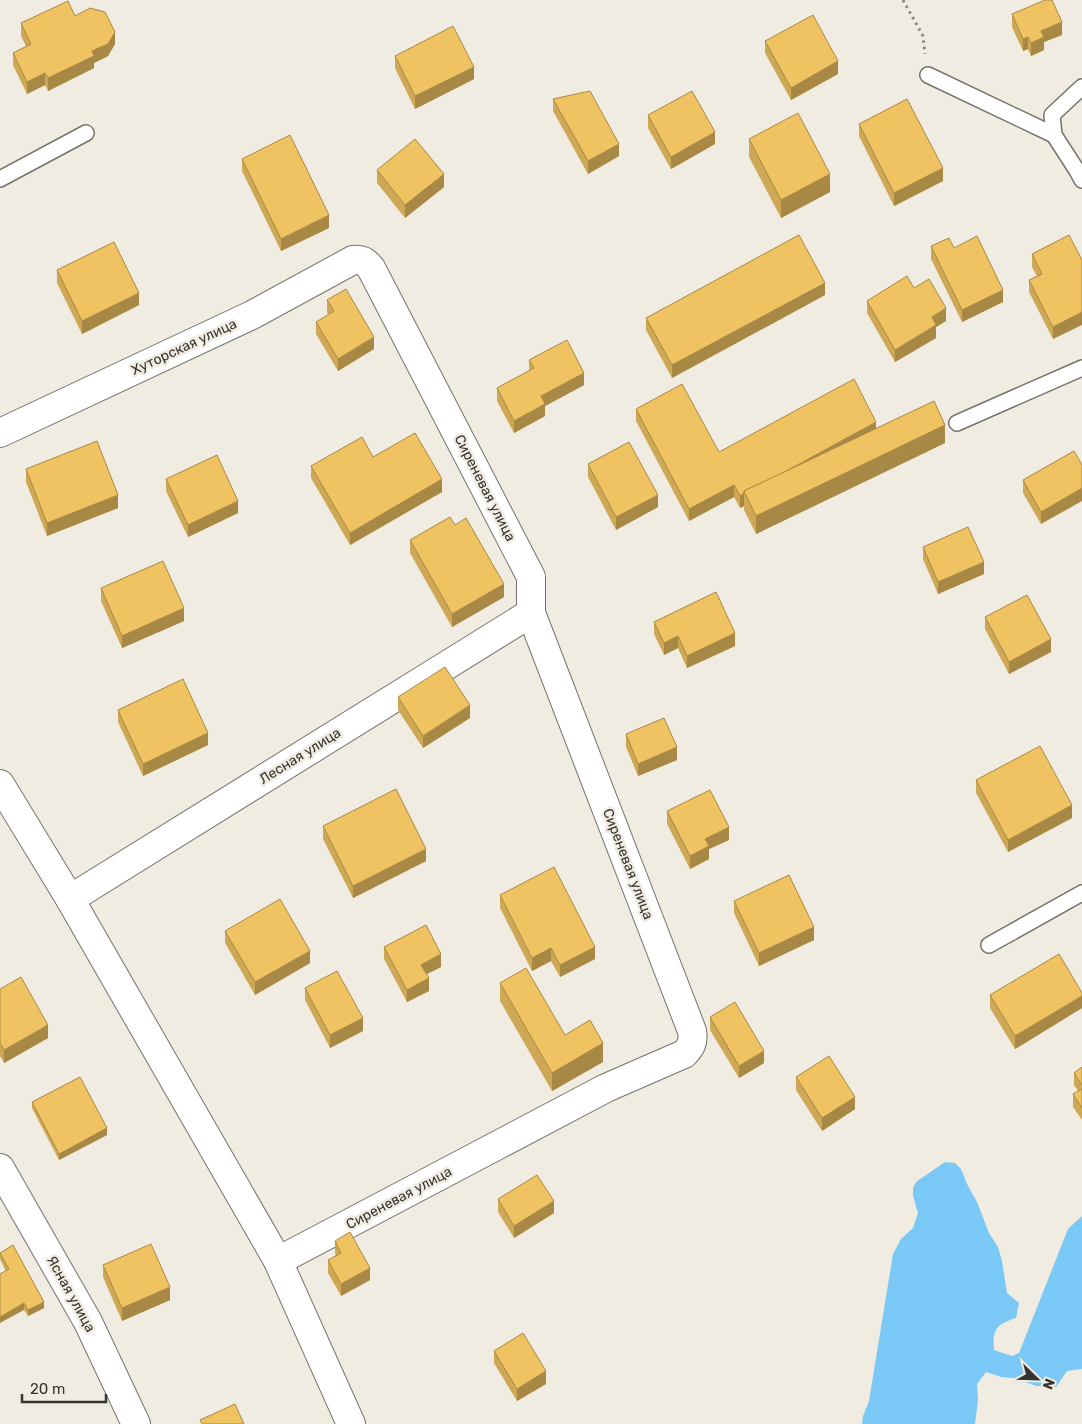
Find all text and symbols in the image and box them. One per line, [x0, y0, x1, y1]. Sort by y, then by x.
street label: Хуторская улица [129, 315, 239, 379]
street label: Сиреневая улица [451, 432, 519, 544]
street label: Лесная улица [256, 724, 344, 788]
street label: Сиреневая улица [599, 806, 657, 922]
street label: Сиреневая улица [343, 1163, 455, 1233]
street label: Ясная улица [43, 1253, 99, 1335]
north arrow [1012, 1354, 1062, 1404]
scale bar [22, 1372, 106, 1404]
text: N [1039, 1376, 1058, 1392]
text: 20 m [30, 1380, 65, 1398]

